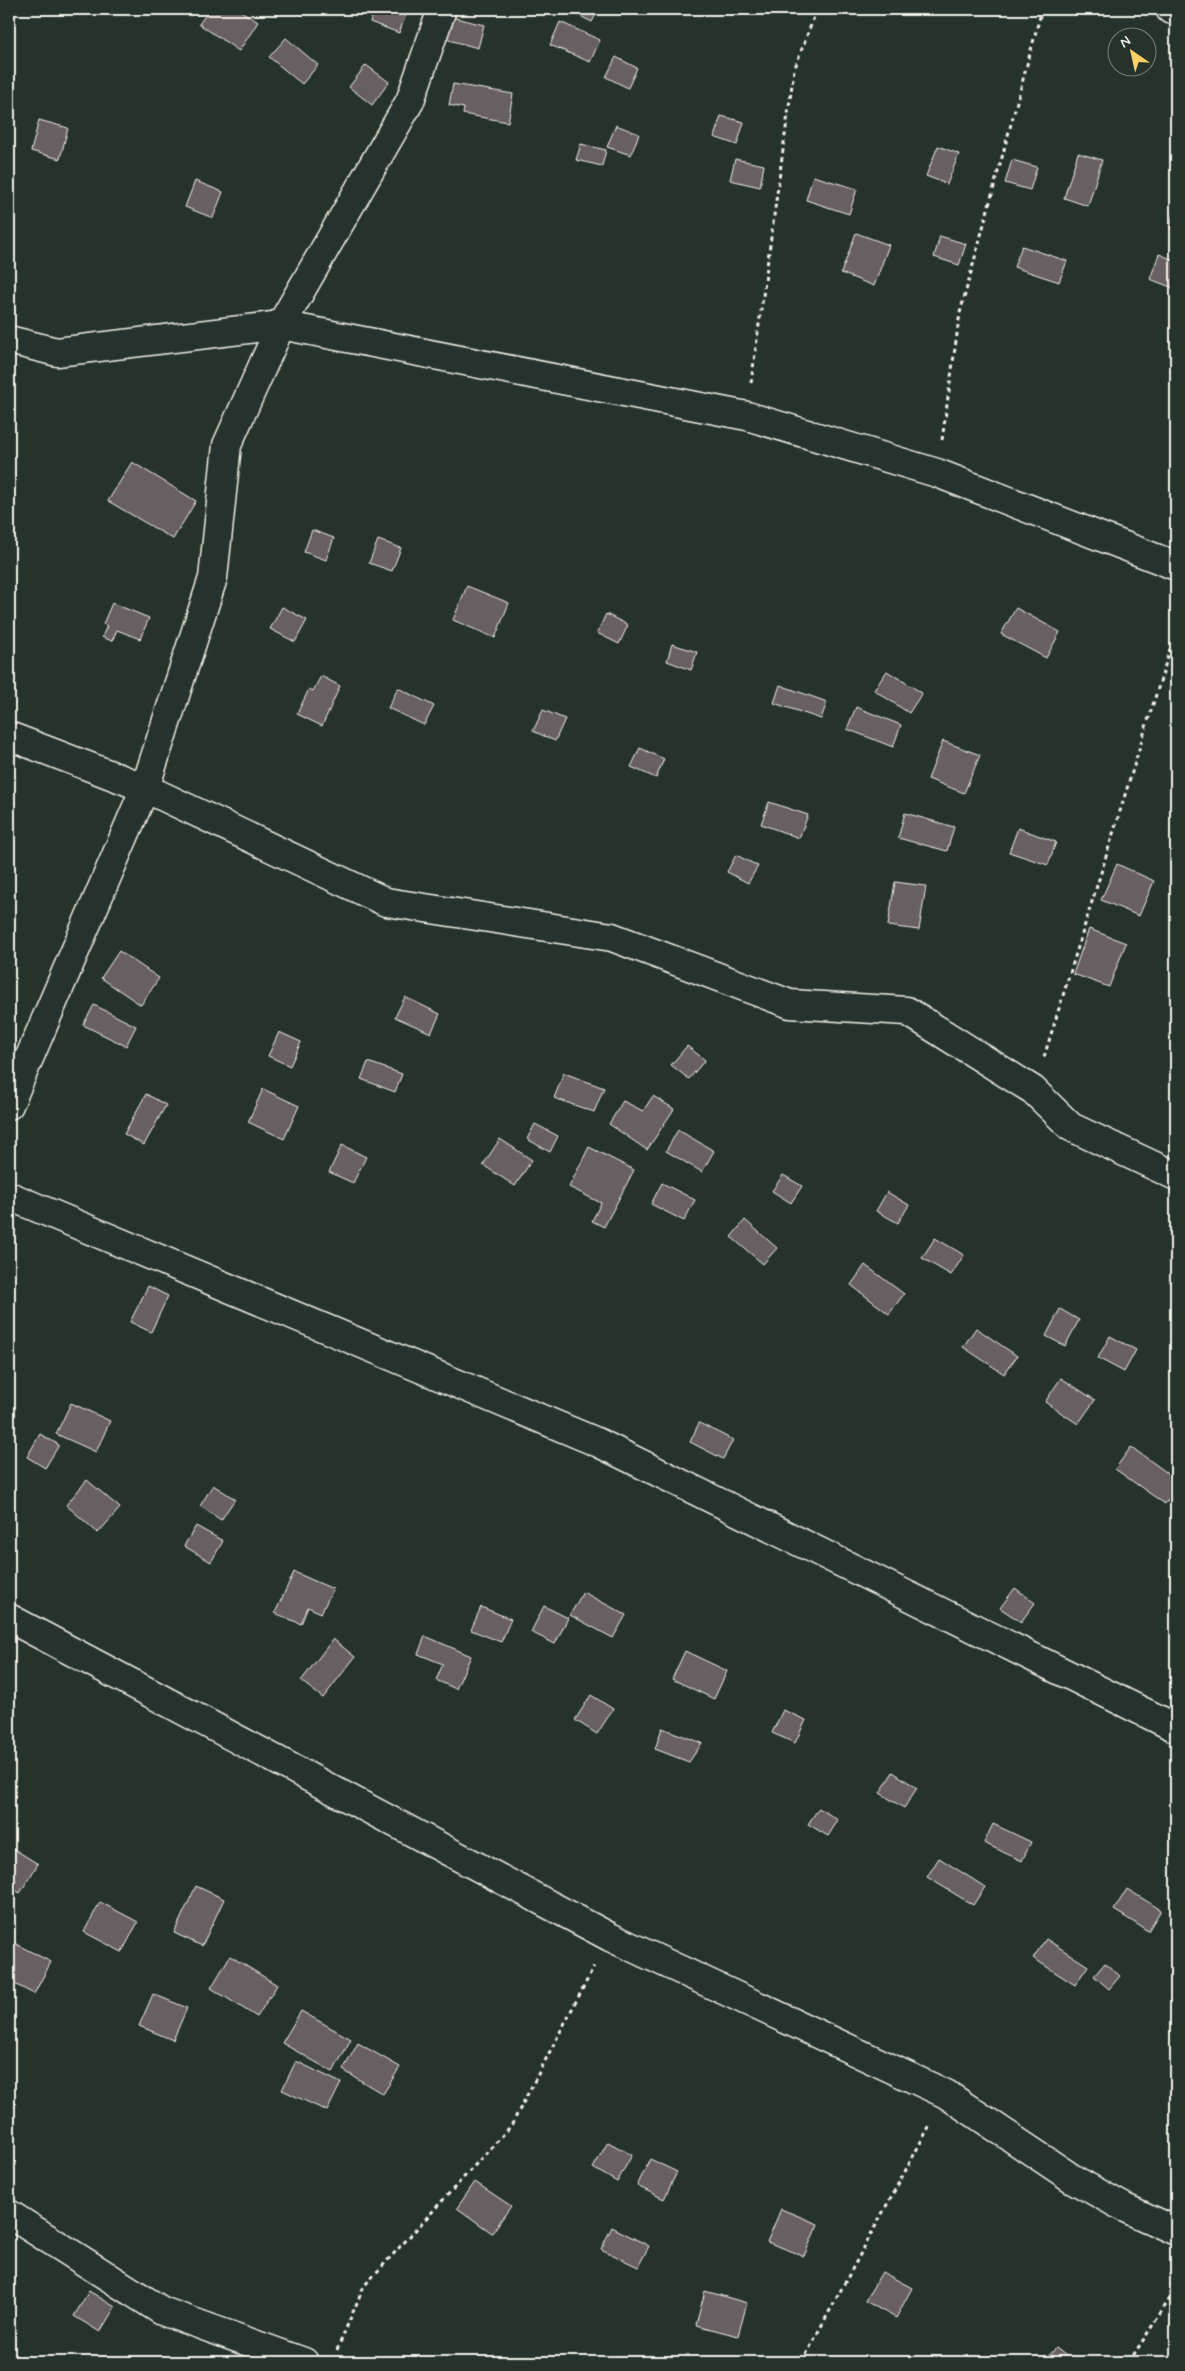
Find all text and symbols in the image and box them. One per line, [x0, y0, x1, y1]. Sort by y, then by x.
north arrow [1108, 28, 1158, 78]
text: N [1116, 32, 1134, 52]

